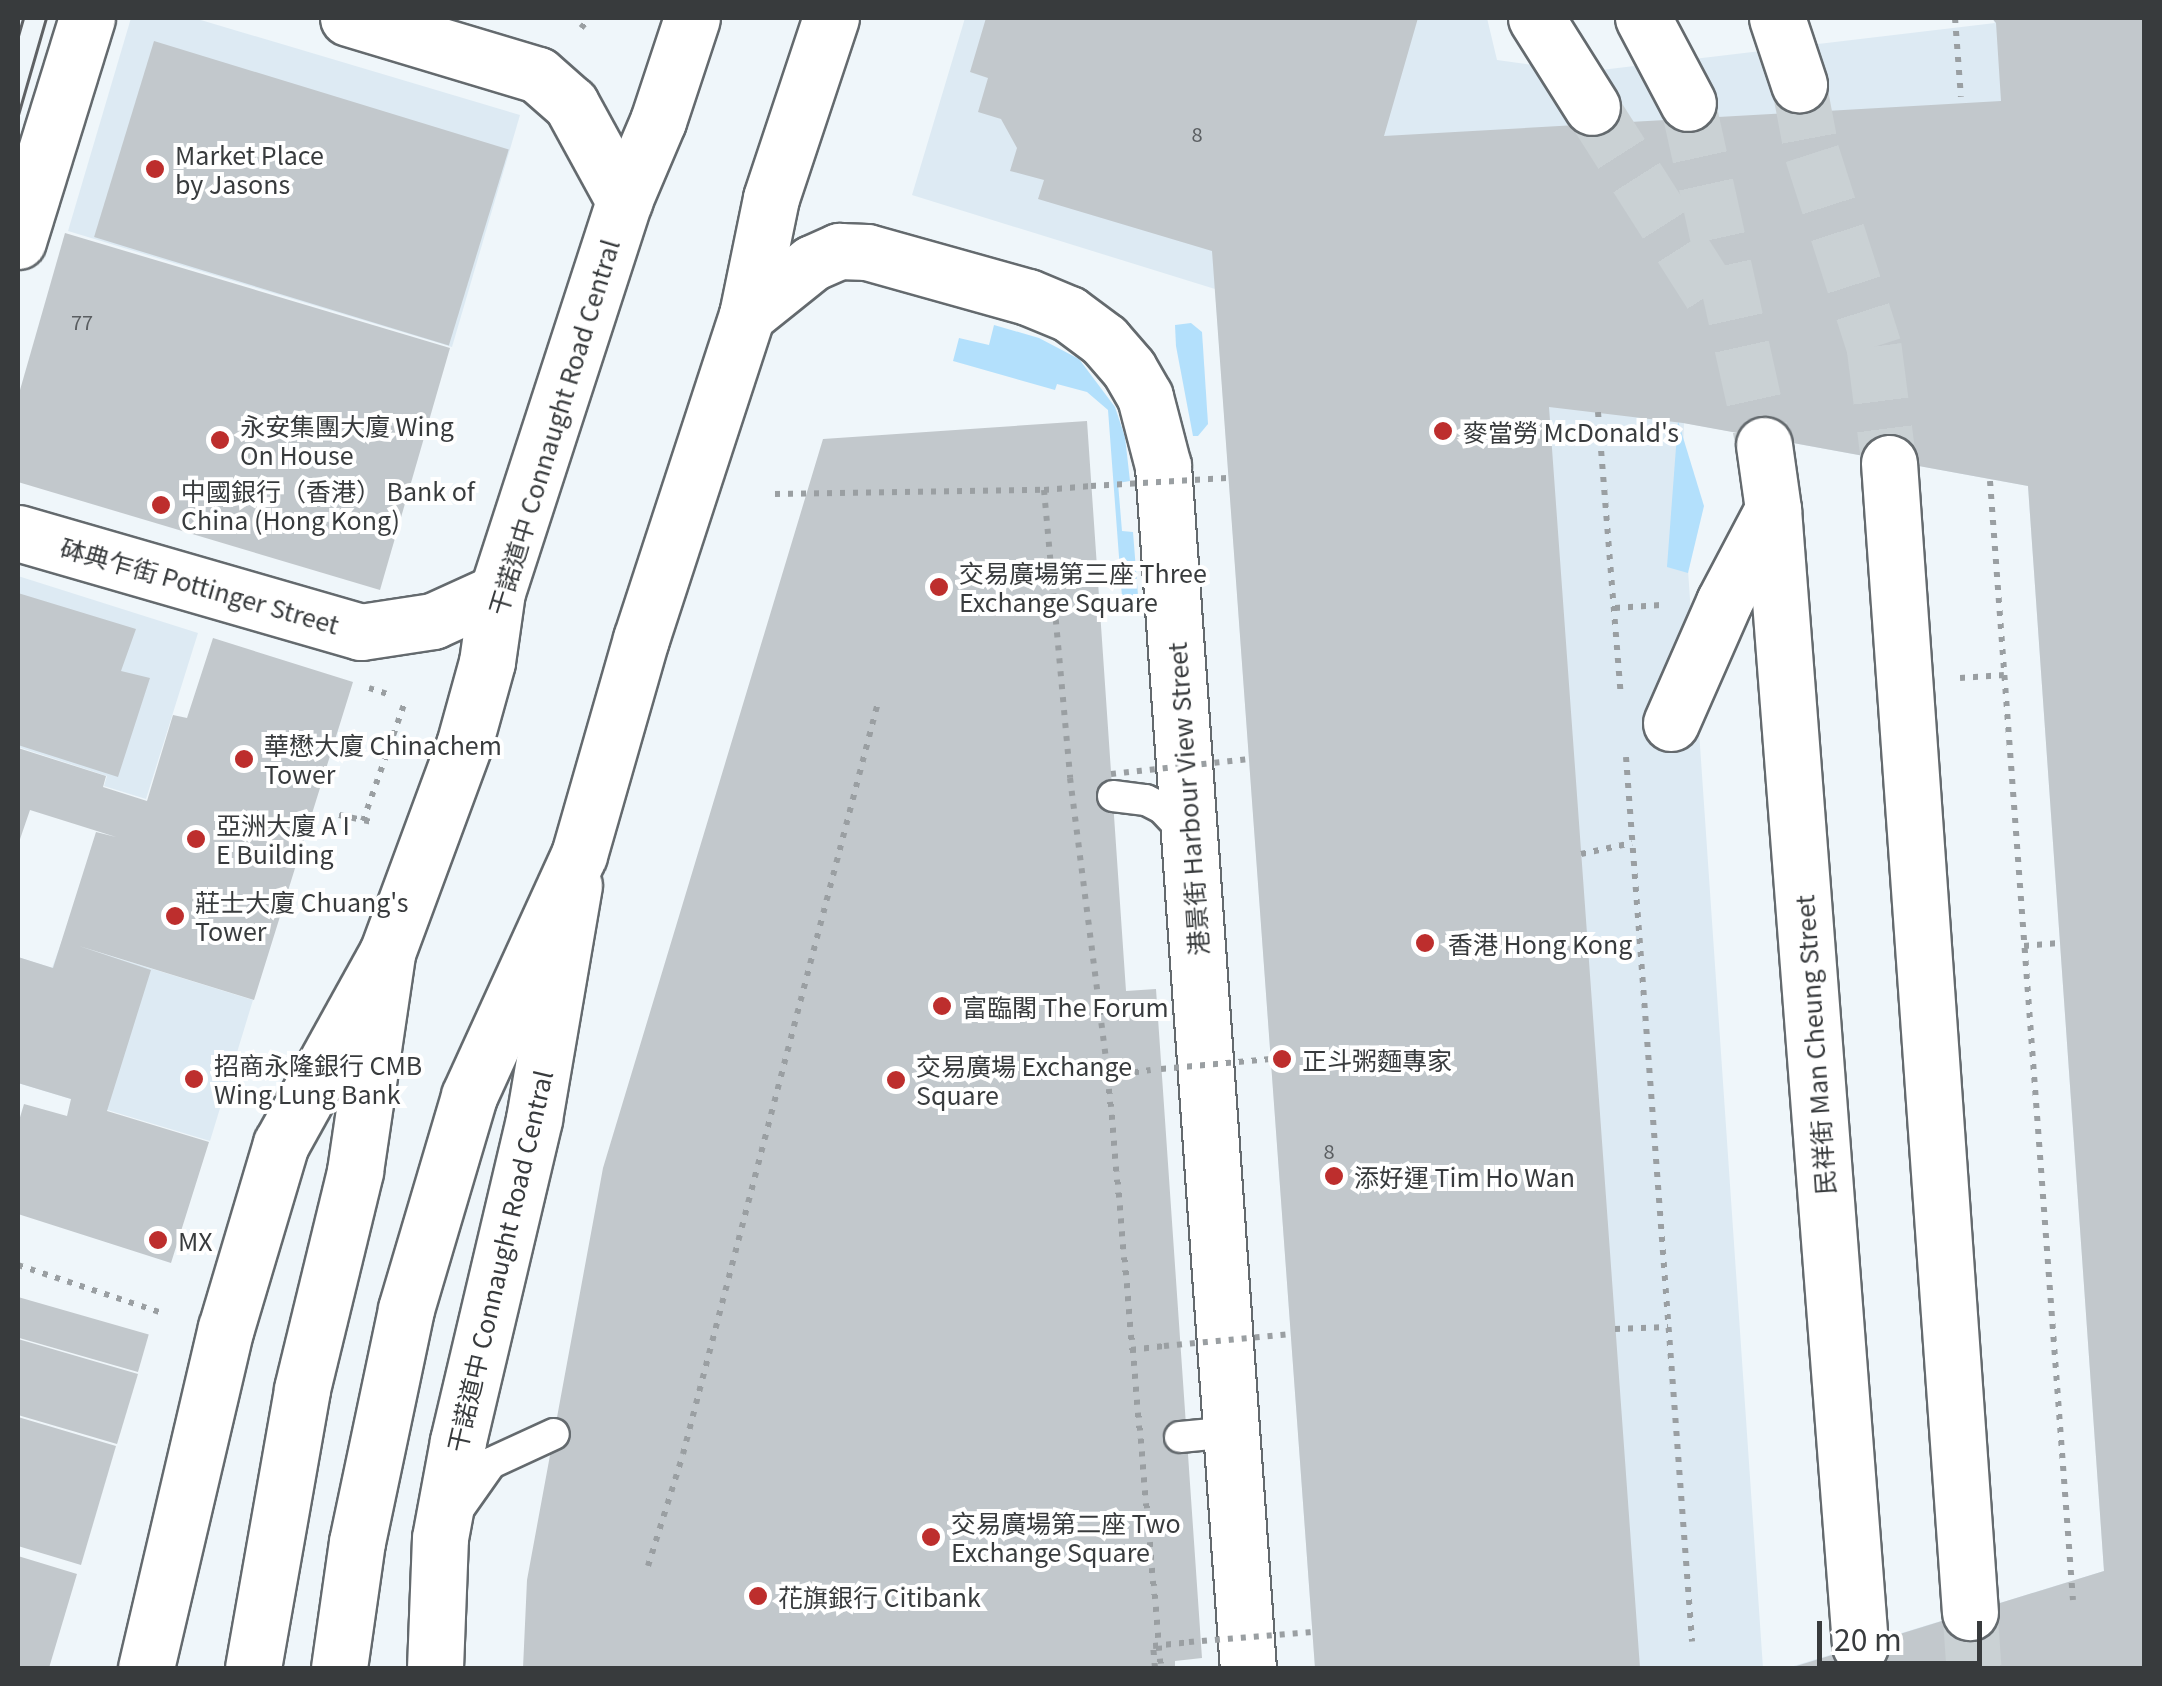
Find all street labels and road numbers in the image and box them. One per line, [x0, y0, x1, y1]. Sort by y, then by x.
street label: 干諾道中 Connaught Road Central [482, 236, 624, 618]
street label: 砵典乍街 Pottinger Street [57, 531, 343, 639]
street label: 港景街 Harbour View Street [1161, 641, 1213, 957]
street label: 民祥街 Man Cheung Street [1789, 894, 1839, 1196]
street label: 干諾道中 Connaught Road Central [440, 1067, 558, 1455]

